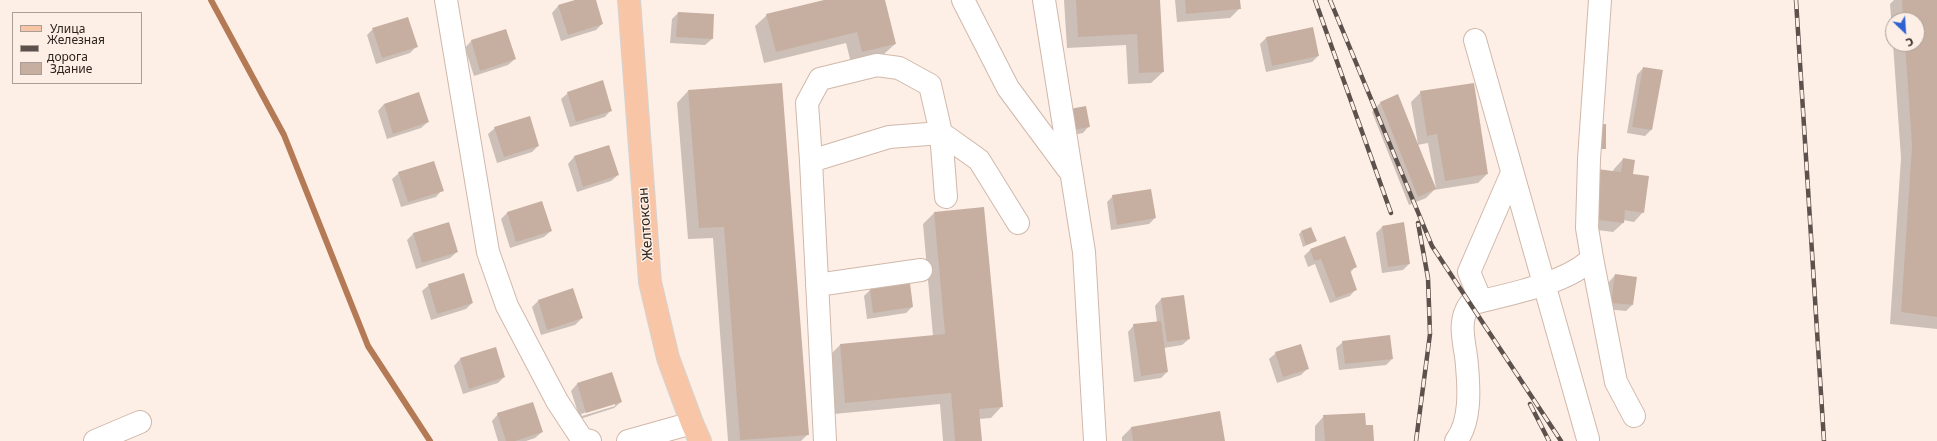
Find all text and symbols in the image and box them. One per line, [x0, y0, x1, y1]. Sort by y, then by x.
legend [12, 12, 142, 84]
north arrow [1885, 12, 1925, 52]
text: Улица [50, 20, 85, 37]
text: Железная дорога [47, 31, 105, 65]
text: С [1903, 34, 1916, 51]
text: Здание [50, 60, 92, 77]
street label: Желтоксан [635, 187, 657, 261]

